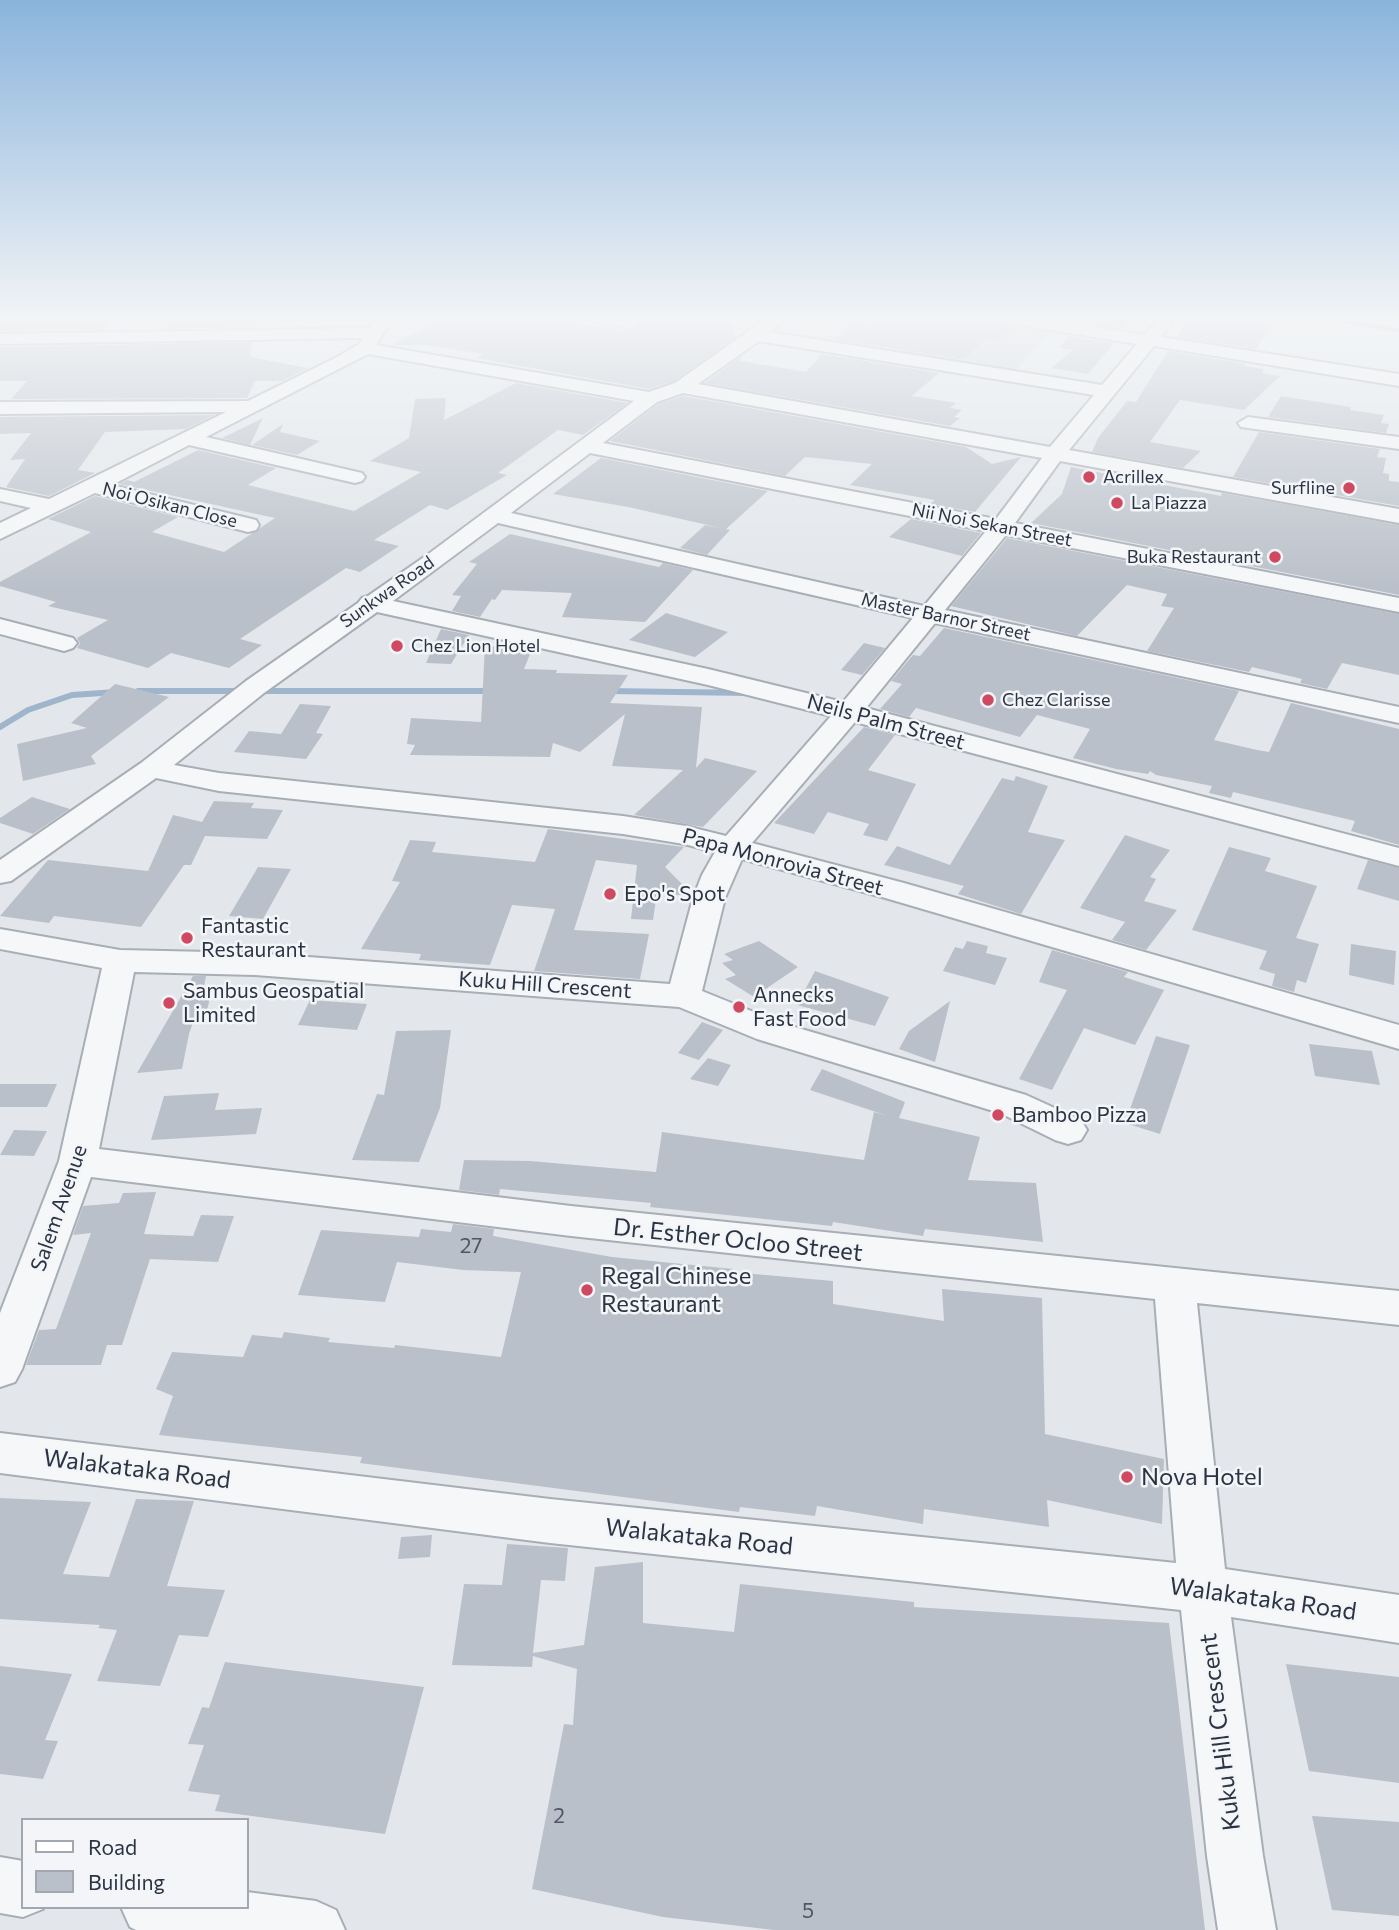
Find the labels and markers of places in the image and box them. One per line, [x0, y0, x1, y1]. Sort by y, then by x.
place label: Acrillex [1103, 466, 1164, 488]
marker: Acrillex [1081, 469, 1097, 485]
place label: Surfline [1271, 477, 1335, 499]
marker: Surfline [1341, 480, 1357, 496]
place label: La Piazza [1131, 492, 1207, 514]
marker: La Piazza [1109, 495, 1125, 511]
place label: Buka Restaurant [1127, 546, 1261, 568]
marker: Buka Restaurant [1267, 549, 1283, 565]
place label: Chez Lion Hotel [411, 635, 540, 657]
marker: Chez Lion Hotel [389, 638, 405, 654]
place label: Chez Clarisse [1002, 689, 1111, 711]
marker: Chez Clarisse [980, 692, 996, 708]
place label: Epo's Spot [624, 881, 725, 907]
marker: Epo's Spot [602, 886, 618, 902]
place label: Fantastic Restaurant [201, 913, 306, 963]
marker: Fantastic Restaurant [179, 930, 195, 946]
place label: Sambus Geospatial Limited [183, 978, 364, 1028]
place label: Annecks Fast Food [753, 982, 847, 1032]
marker: Sambus Geospatial Limited [161, 995, 177, 1011]
marker: Annecks Fast Food [731, 999, 747, 1015]
place label: Bamboo Pizza [1012, 1102, 1147, 1128]
marker: Bamboo Pizza [990, 1107, 1006, 1123]
place label: Regal Chinese Restaurant [601, 1262, 751, 1318]
marker: Regal Chinese Restaurant [579, 1282, 595, 1298]
place label: Nova Hotel [1141, 1463, 1263, 1491]
marker: Nova Hotel [1119, 1469, 1135, 1485]

